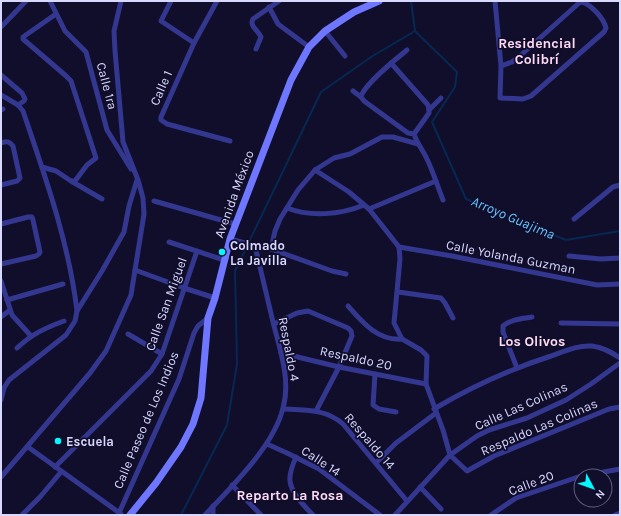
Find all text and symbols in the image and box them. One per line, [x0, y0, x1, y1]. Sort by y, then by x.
district label: Residencial Colibrí [498, 35, 576, 68]
street label: Calle 1ra [94, 61, 120, 111]
street label: Calle 1 [147, 68, 175, 108]
street label: Avenida México [211, 148, 257, 240]
water label: Arroyo Guajima [469, 193, 557, 243]
street label: Calle Yolanda Guzman [445, 237, 577, 277]
place label: Colmado La Javilla [230, 238, 287, 268]
marker: Colmado La Javilla [217, 247, 227, 257]
street label: Calle San Miguel [142, 255, 190, 353]
street label: Respaldo 4 [275, 316, 303, 382]
district label: Los Olivos [499, 333, 565, 350]
street label: Respaldo 20 [319, 343, 394, 373]
street label: Calle Paseo de Los Indios [110, 349, 182, 491]
street label: Calle Las Colinas [472, 379, 570, 433]
street label: Respaldo Las Colinas [478, 396, 600, 458]
street label: Respaldo 14 [342, 410, 398, 472]
place label: Escuela [66, 434, 114, 449]
marker: Escuela [53, 436, 63, 446]
street label: Calle 14 [299, 443, 343, 479]
street label: Calle 20 [506, 467, 556, 498]
north arrow [573, 468, 613, 508]
district label: Reparto La Rosa [237, 487, 343, 504]
text: N [593, 487, 608, 501]

